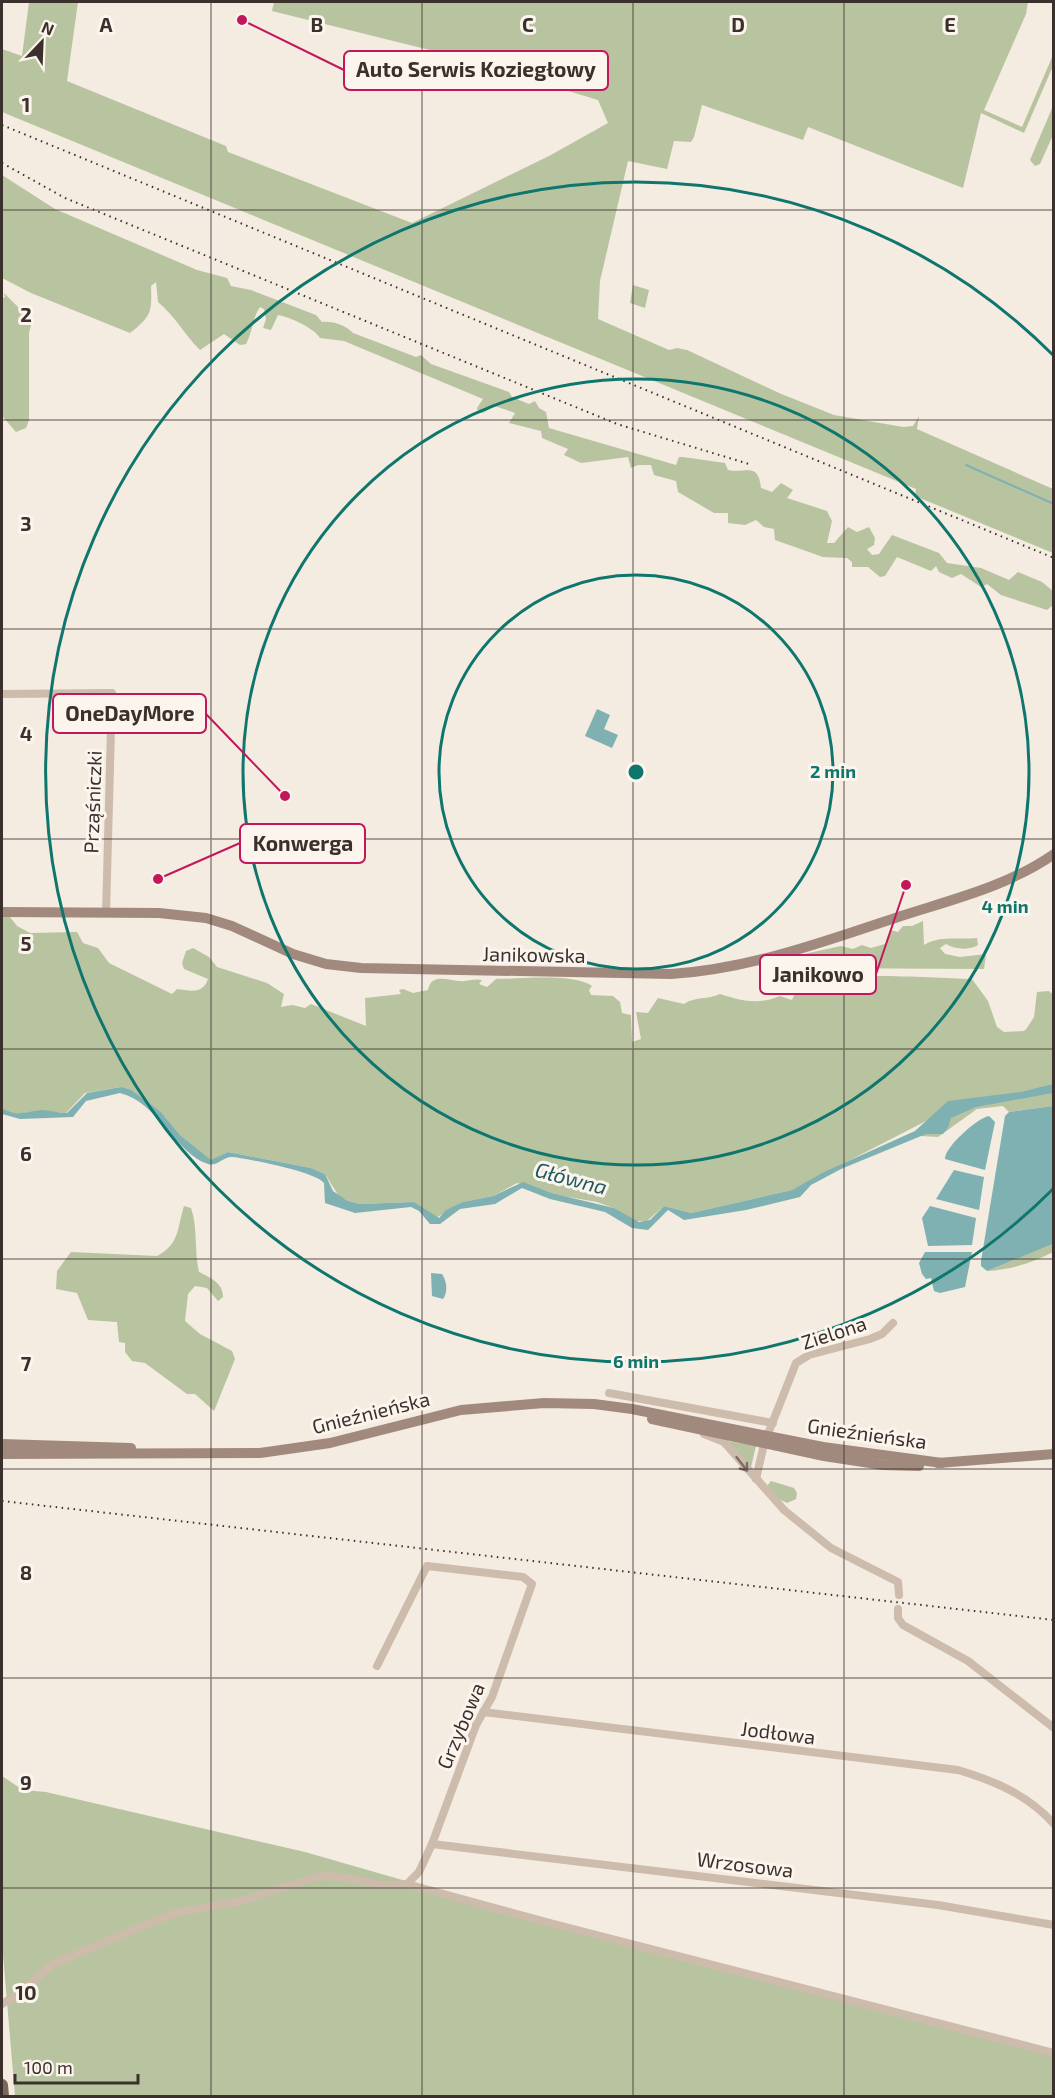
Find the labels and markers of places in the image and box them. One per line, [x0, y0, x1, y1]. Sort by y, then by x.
callout: Auto Serwis Koziegłowy [344, 51, 608, 90]
callout: OneDayMore [53, 694, 206, 733]
centre of rings [626, 762, 646, 782]
callout: Konwerga [240, 824, 365, 863]
callout: Janikowo [760, 955, 876, 994]

